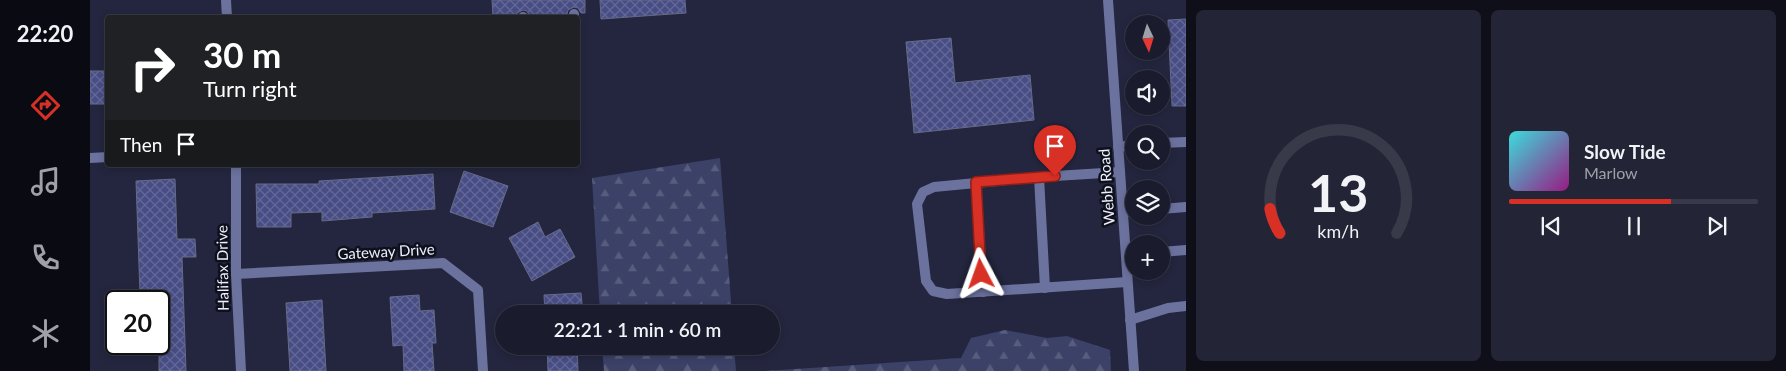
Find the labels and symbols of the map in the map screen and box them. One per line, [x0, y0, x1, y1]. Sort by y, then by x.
north arrow [1125, 15, 1170, 60]
pin [1034, 125, 1076, 176]
street label: Webb Road [1094, 148, 1118, 226]
street label: Halifax Drive [212, 225, 232, 311]
street label: Gateway Drive [337, 239, 435, 263]
position arrow [954, 247, 1006, 299]
speed limit sign: 20 [105, 290, 170, 355]

